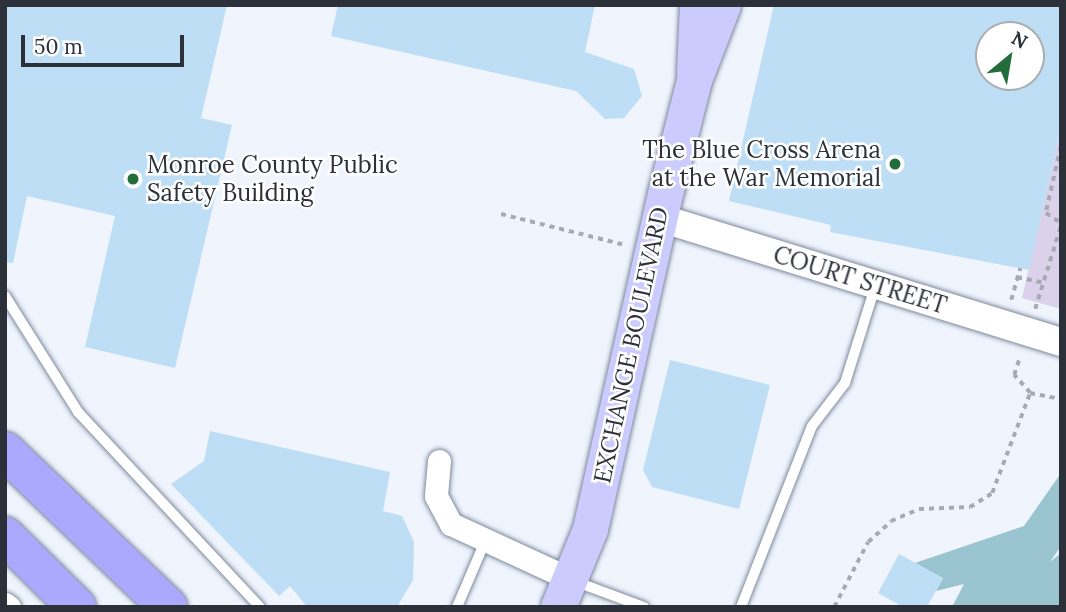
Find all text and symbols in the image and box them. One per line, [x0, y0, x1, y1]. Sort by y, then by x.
scale bar [24, 21, 187, 65]
north arrow [975, 21, 1045, 91]
text: N [1007, 25, 1032, 54]
text: 50 m [34, 33, 83, 60]
place label: The Blue Cross Arena at the War Memorial [642, 136, 881, 192]
place label: Monroe County Public Safety Building [147, 151, 398, 207]
marker: The Blue Cross Arena at the War Memorial [887, 156, 903, 172]
marker: Monroe County Public Safety Building [125, 171, 141, 187]
street label: EXCHANGE BOULEVARD [588, 204, 674, 486]
street label: COURT STREET [770, 240, 950, 320]

